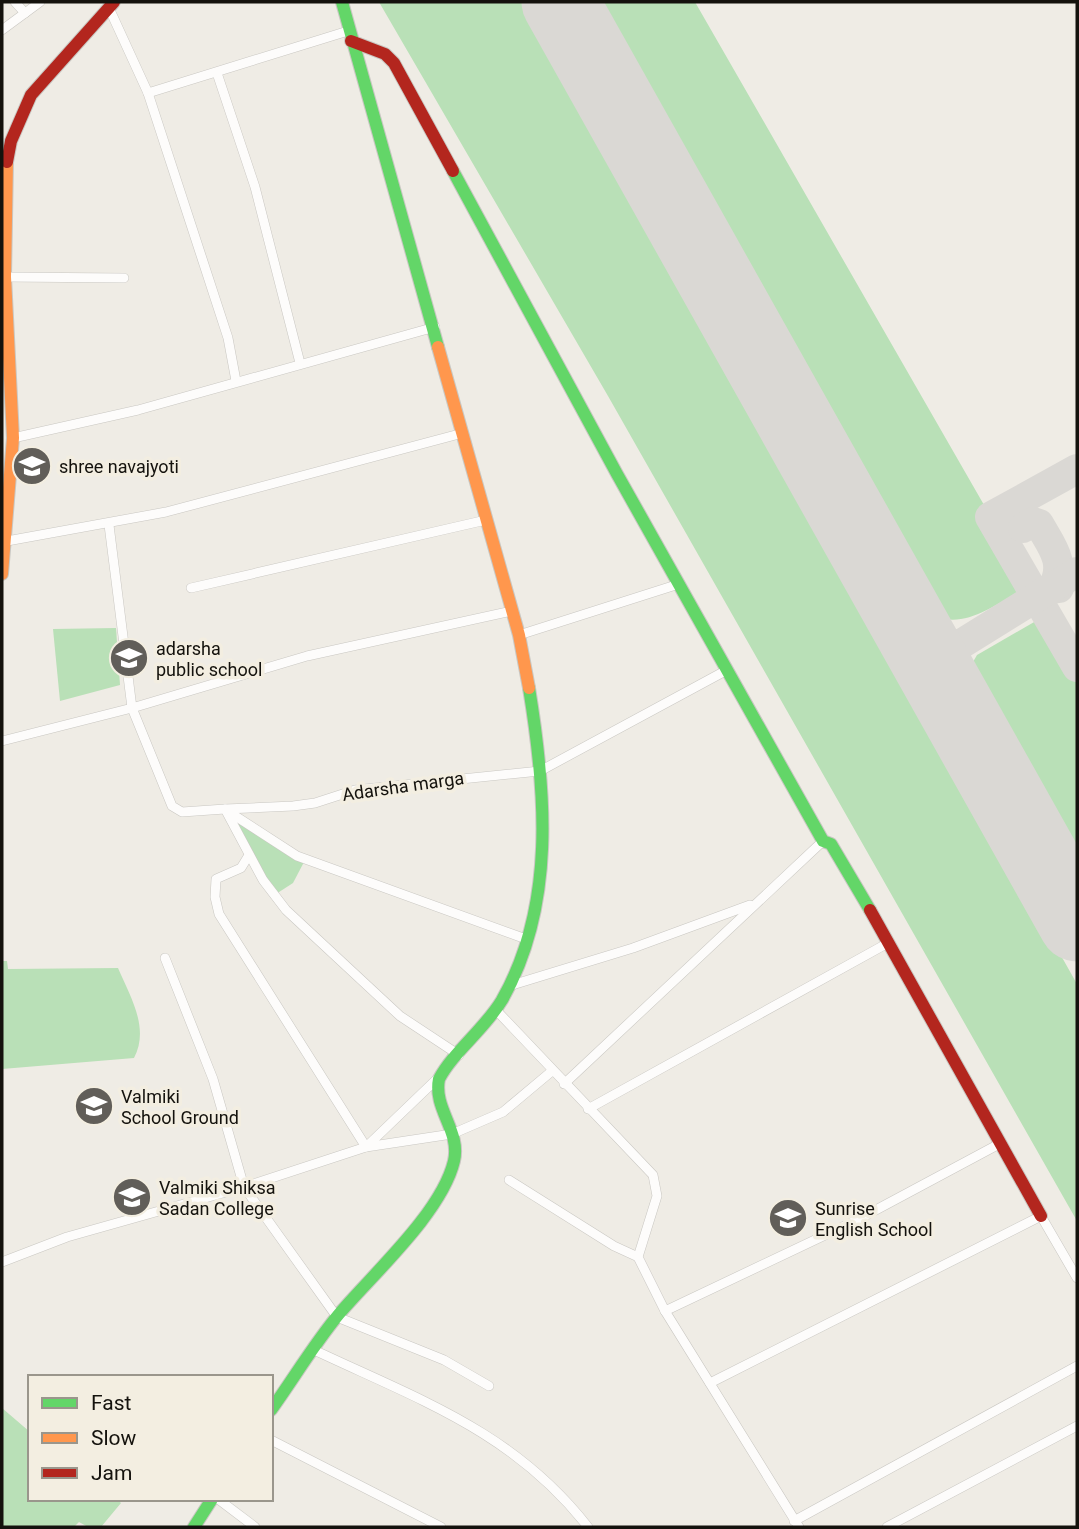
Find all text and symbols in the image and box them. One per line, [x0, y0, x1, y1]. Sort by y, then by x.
school or university icon: shree navajyoti [11, 445, 53, 487]
place label: shree navajyoti [59, 456, 179, 477]
school or university icon: adarsha public school [108, 637, 150, 679]
place label: adarsha public school [156, 638, 262, 680]
street label: Adarsha marga [341, 767, 465, 805]
school or university icon: Valmiki School Ground [73, 1085, 115, 1127]
place label: Valmiki School Ground [121, 1086, 239, 1128]
school or university icon: Valmiki Shiksa Sadan College [111, 1176, 153, 1218]
place label: Valmiki Shiksa Sadan College [159, 1177, 276, 1219]
school or university icon: Sunrise English School [767, 1197, 809, 1239]
place label: Sunrise English School [815, 1198, 933, 1240]
legend [28, 1375, 273, 1501]
text: Fast [91, 1391, 132, 1415]
text: Slow [91, 1426, 137, 1450]
text: Jam [91, 1461, 132, 1485]

